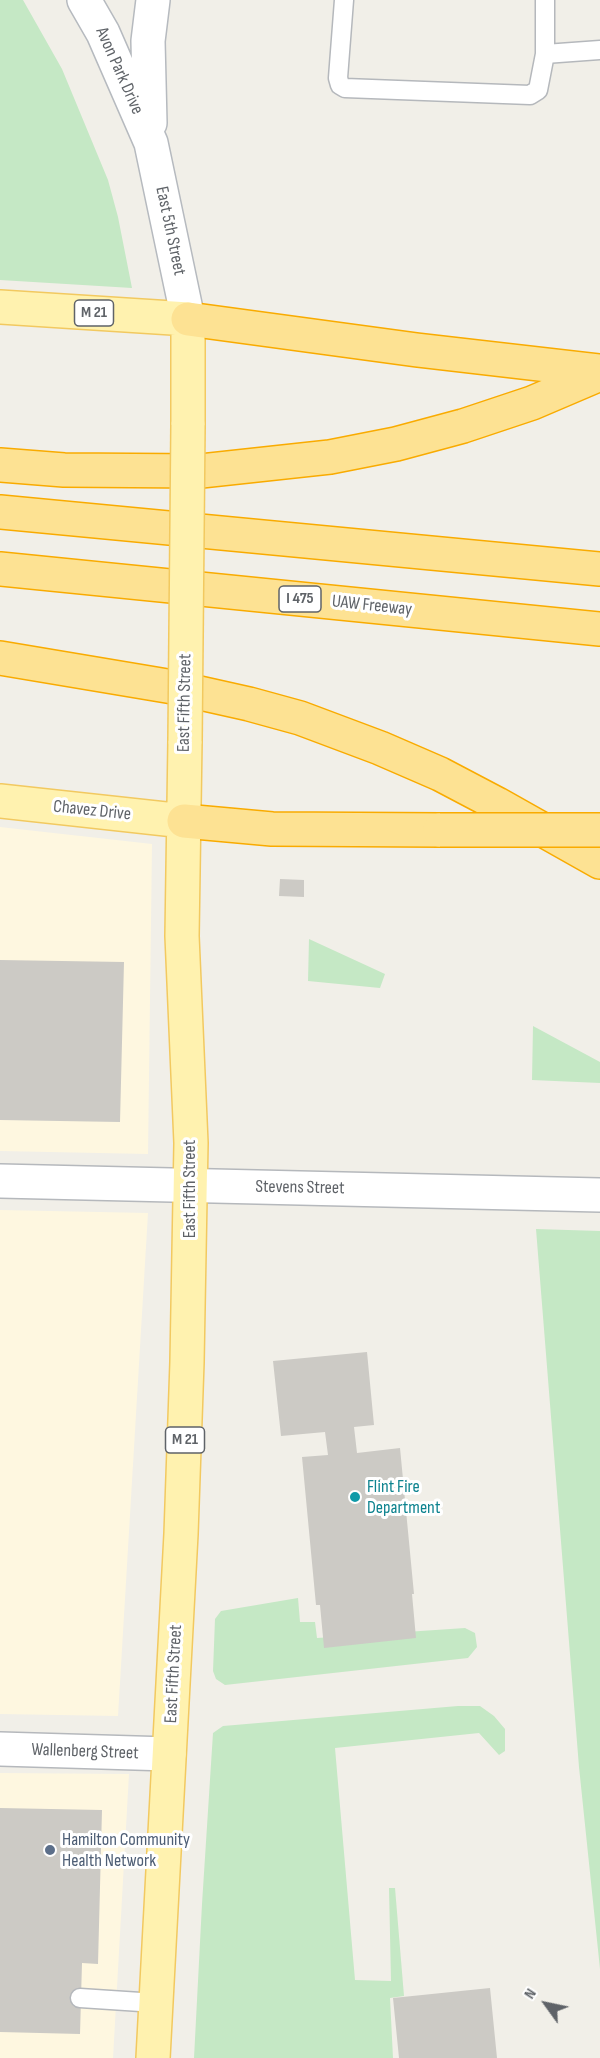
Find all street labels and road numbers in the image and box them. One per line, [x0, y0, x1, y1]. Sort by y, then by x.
street label: Avon Park Drive [90, 24, 148, 118]
street label: East 5th Street [150, 185, 190, 277]
road number: M 21 [74, 300, 113, 326]
road number: I 475 [279, 586, 321, 612]
street label: UAW Freeway [331, 591, 413, 621]
street label: East Fifth Street [173, 654, 197, 752]
street label: Chavez Drive [52, 796, 132, 826]
street label: East Fifth Street [179, 1140, 201, 1238]
street label: Stevens Street [255, 1176, 345, 1200]
road number: M 21 [166, 1427, 204, 1453]
street label: East Fifth Street [161, 1624, 187, 1724]
street label: Wallenberg Street [31, 1739, 139, 1765]

